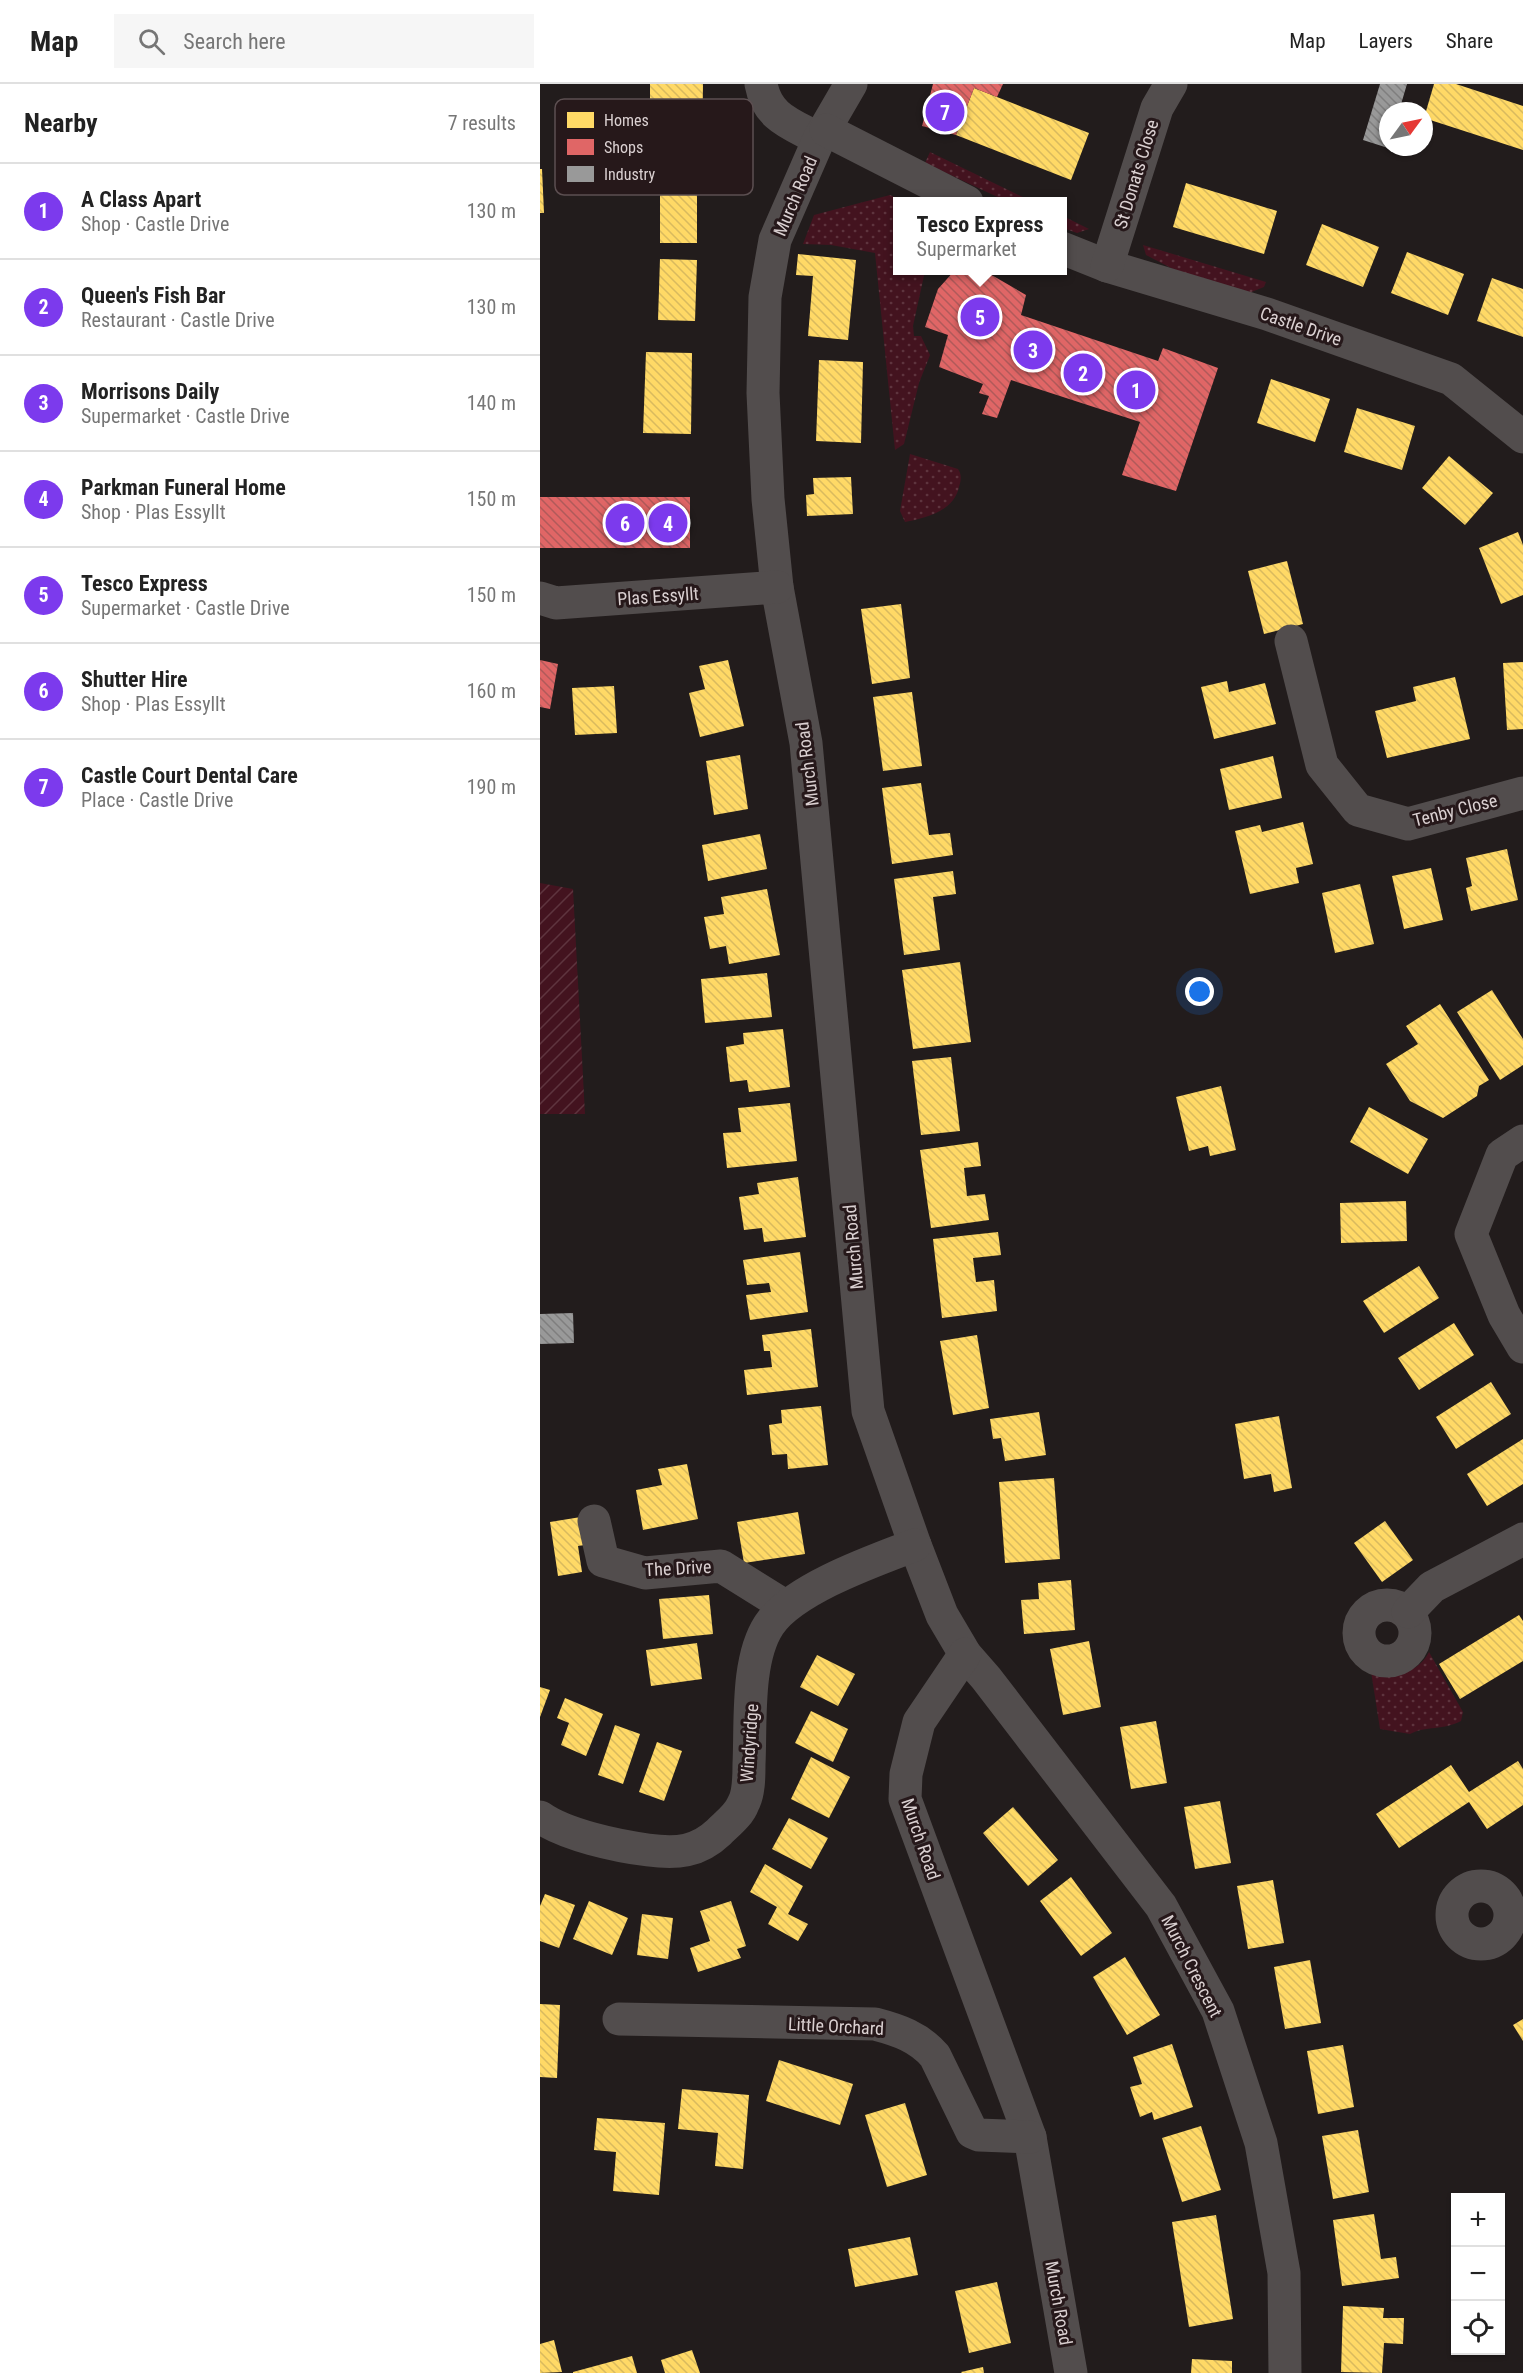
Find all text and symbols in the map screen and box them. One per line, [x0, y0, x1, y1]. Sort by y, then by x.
search box [114, 14, 534, 68]
text: Map [30, 25, 78, 58]
icon: search [135, 25, 168, 58]
text: Search here [183, 29, 286, 54]
text: Map [1289, 29, 1326, 53]
text: Layers [1359, 29, 1413, 53]
text: Share [1446, 29, 1493, 53]
pin: 7 [926, 90, 964, 135]
legend [555, 99, 753, 195]
north arrow [1379, 102, 1433, 156]
text: Nearby [24, 108, 98, 138]
text: 7 results [448, 111, 516, 135]
text: Homes [604, 111, 649, 130]
street label: St Donats Close [1109, 117, 1163, 231]
text: Shops [604, 138, 643, 157]
street label: Murch Road [769, 153, 821, 239]
text: Industry [604, 165, 655, 184]
text: A Class Apart [81, 187, 201, 212]
popup [893, 197, 1067, 275]
text: 1 [38, 199, 49, 223]
text: 130 m [467, 199, 516, 223]
text: Shop · Castle Drive [81, 212, 229, 236]
text: Tesco Express [917, 212, 1043, 237]
text: Supermarket [917, 237, 1017, 261]
text: Queen's Fish Bar [81, 283, 226, 308]
pin: 5 [960, 294, 1000, 340]
text: 2 [38, 295, 49, 319]
text: 130 m [467, 295, 516, 319]
street label: Castle Drive [1257, 302, 1345, 350]
text: Restaurant · Castle Drive [81, 308, 275, 332]
pin: 3 [1014, 328, 1052, 372]
pin: 2 [1064, 350, 1102, 396]
pin: 1 [1116, 368, 1156, 412]
text: Morrisons Daily [81, 379, 219, 404]
text: 3 [38, 391, 49, 415]
text: 140 m [467, 391, 516, 415]
text: Supermarket · Castle Drive [81, 404, 290, 428]
text: Parkman Funeral Home [81, 475, 286, 500]
text: 4 [38, 487, 49, 511]
text: 150 m [467, 487, 516, 511]
text: Shop · Plas Essyllt [81, 500, 226, 524]
pin: 6 [606, 500, 644, 546]
pin: 4 [648, 500, 688, 546]
text: Tesco Express [81, 571, 208, 596]
text: 5 [38, 583, 49, 607]
text: 150 m [467, 583, 516, 607]
street label: Plas Essyllt [617, 583, 699, 609]
text: Supermarket · Castle Drive [81, 596, 290, 620]
text: Shutter Hire [81, 667, 188, 692]
text: 6 [38, 679, 49, 703]
text: 160 m [467, 679, 516, 703]
text: Shop · Plas Essyllt [81, 692, 226, 716]
street label: Murch Road [791, 721, 823, 807]
text: Castle Court Dental Care [81, 763, 298, 788]
text: 7 [38, 775, 49, 799]
text: 190 m [467, 775, 516, 799]
text: Place · Castle Drive [81, 788, 233, 812]
street label: Tenby Close [1411, 789, 1499, 831]
your location [1185, 977, 1214, 1006]
street label: Murch Road [839, 1204, 867, 1290]
street label: The Drive [644, 1556, 712, 1580]
street label: Windyridge [736, 1703, 762, 1783]
street label: Murch Road [897, 1795, 945, 1883]
street label: Murch Crescent [1157, 1911, 1227, 2021]
street label: Little Orchard [787, 2013, 885, 2039]
map controls [1451, 2193, 1505, 2355]
button: + [1451, 2193, 1505, 2247]
button: − [1451, 2247, 1505, 2301]
street label: Murch Road [1041, 2259, 1077, 2347]
button: locate [1451, 2301, 1505, 2355]

